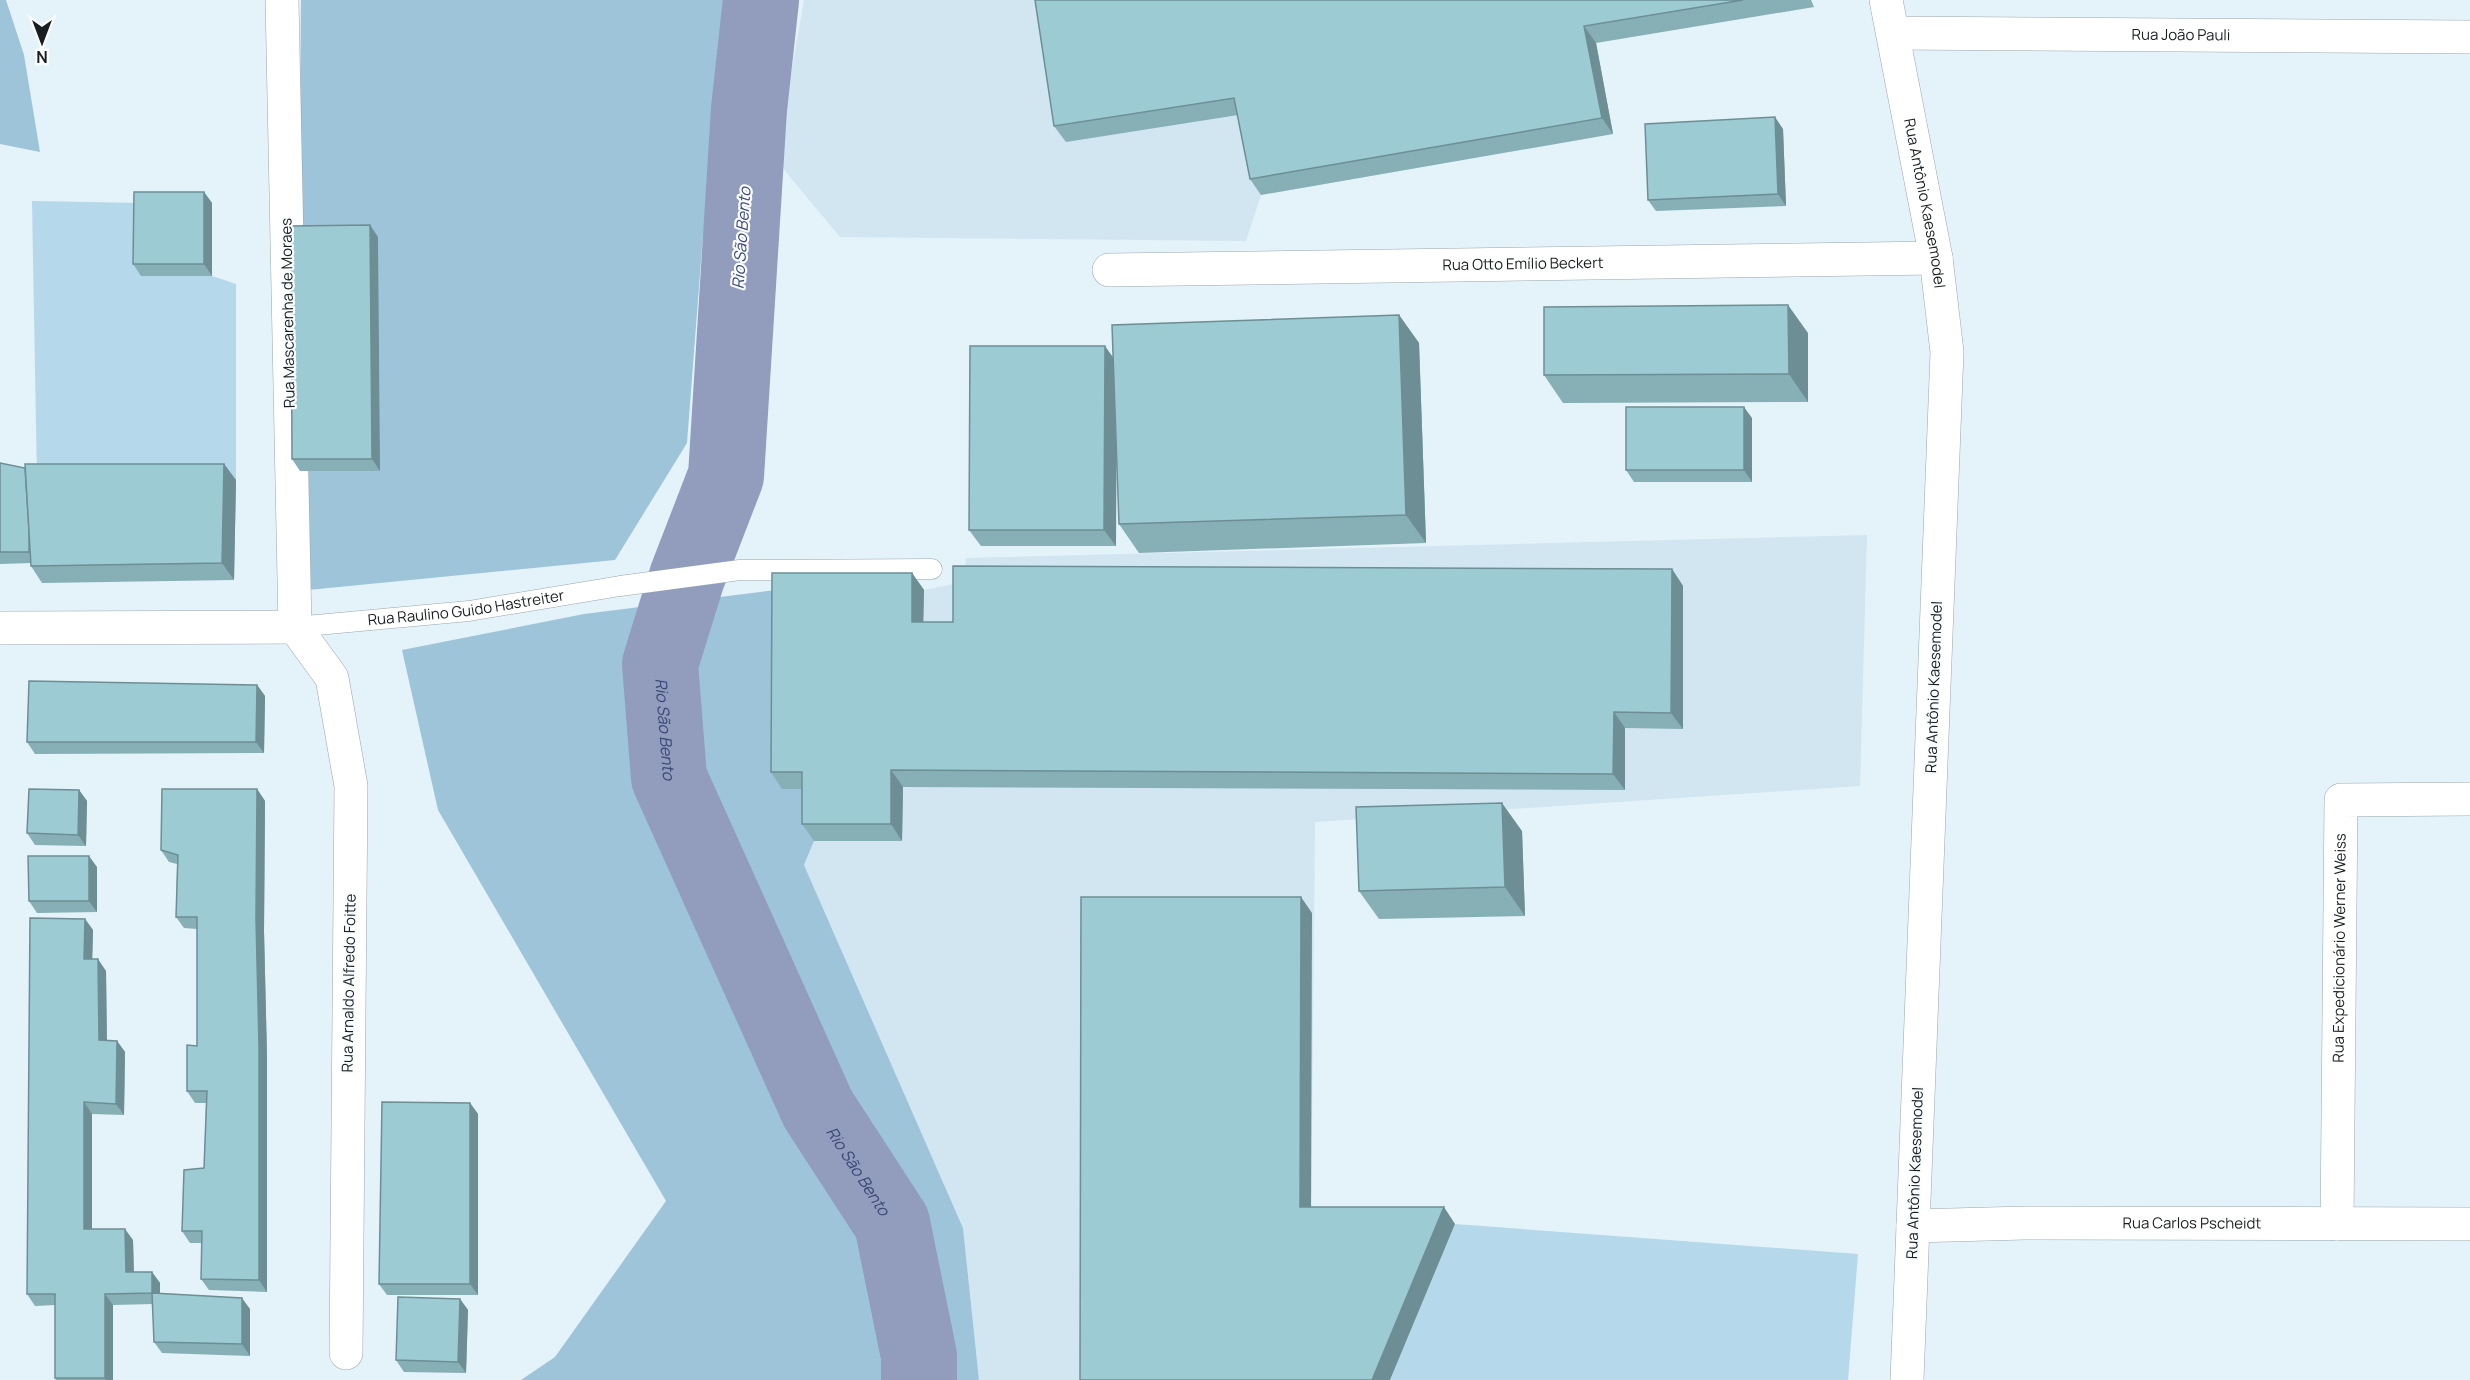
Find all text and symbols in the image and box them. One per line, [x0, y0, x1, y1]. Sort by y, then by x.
north arrow [12, 12, 72, 72]
street label: Rua João Pauli [2132, 24, 2230, 45]
text: N [36, 46, 48, 68]
street label: Rua Antônio Kaesemodel [1899, 117, 1950, 289]
water label: Rio São Bento [726, 185, 756, 290]
street label: Rua Mascarenha de Moraes [275, 218, 300, 408]
street label: Rua Otto Emílio Beckert [1442, 252, 1604, 275]
street label: Rua Raulino Guido Hastreiter [367, 584, 566, 630]
street label: Rua Antônio Kaesemodel [1920, 601, 1947, 773]
water label: Rio São Bento [650, 677, 680, 782]
street label: Rua Expedicionário Werner Weiss [2328, 833, 2351, 1063]
street label: Rua Arnaldo Alfredo Foitte [336, 893, 361, 1073]
street label: Rua Antônio Kaesemodel [1901, 1087, 1928, 1259]
water label: Rio São Bento [821, 1122, 896, 1221]
street label: Rua Carlos Pscheidt [2123, 1212, 2261, 1234]

